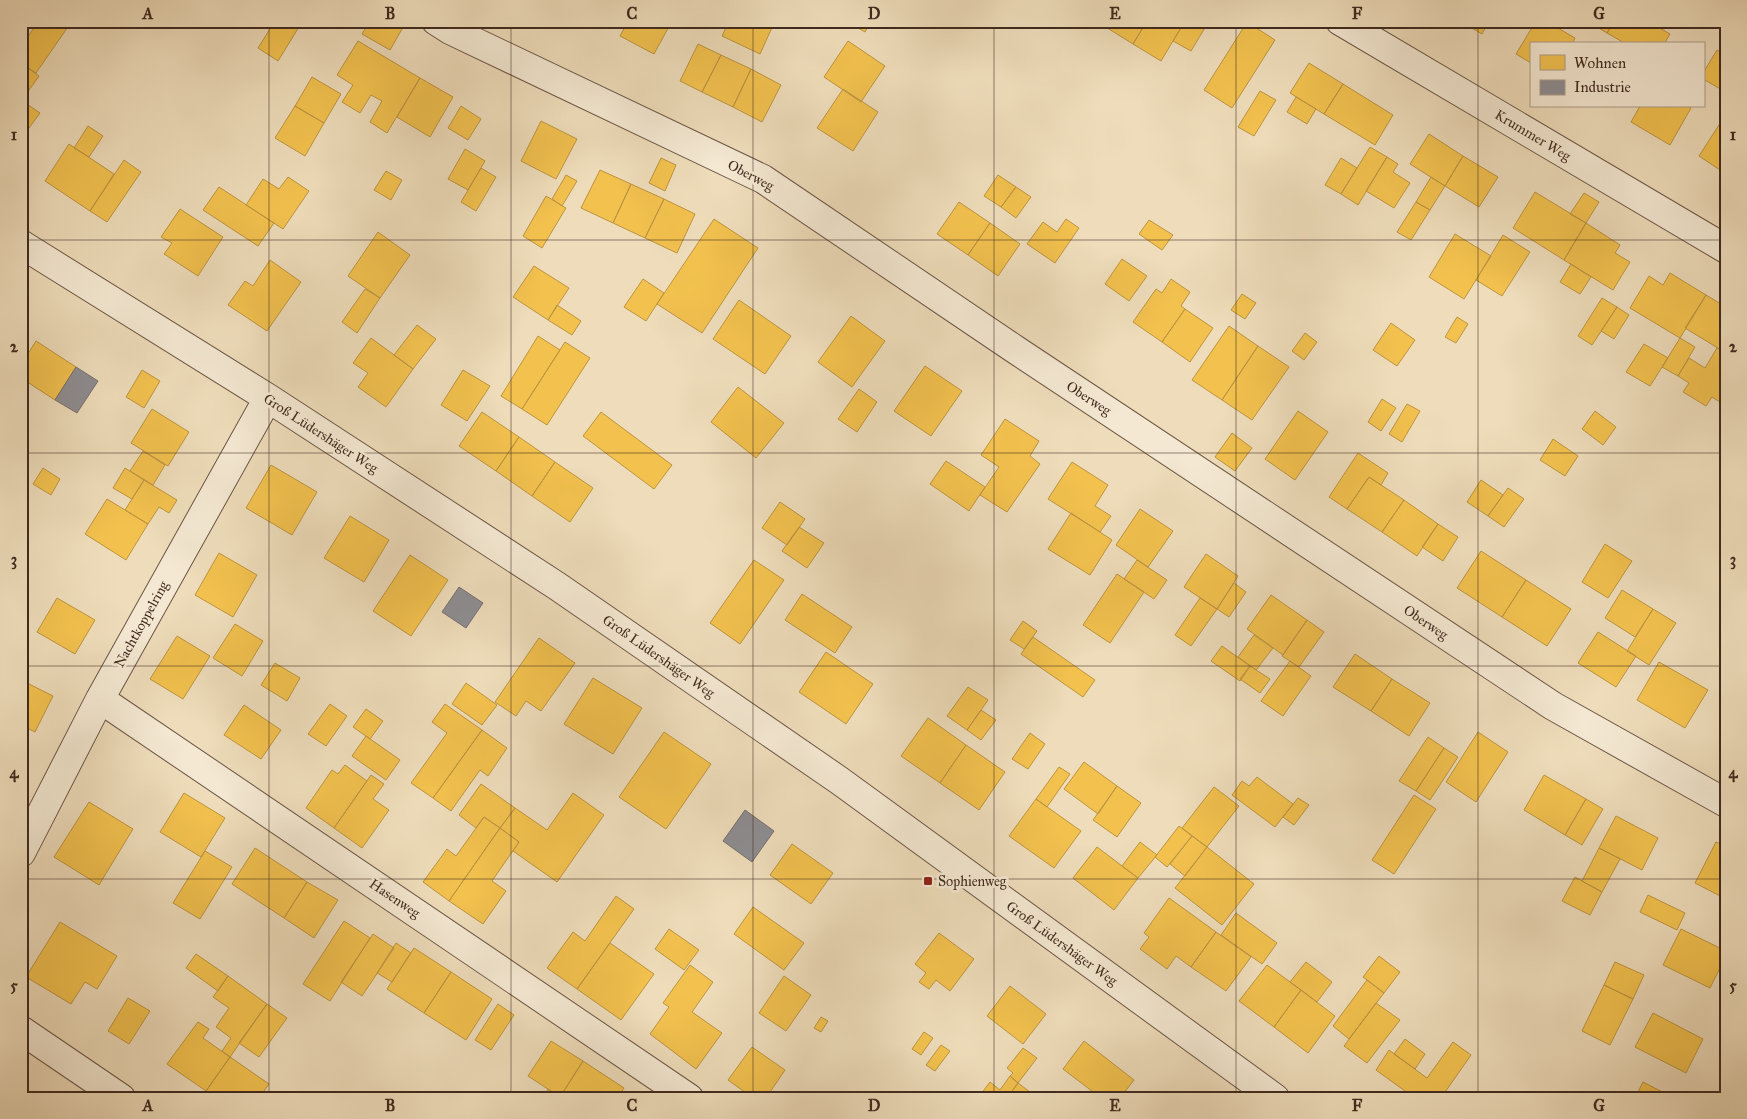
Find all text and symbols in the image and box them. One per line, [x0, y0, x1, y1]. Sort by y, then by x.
text: A [142, 4, 154, 23]
text: B [385, 4, 395, 23]
text: C [627, 4, 638, 23]
text: D [868, 4, 881, 23]
text: E [1109, 4, 1121, 23]
text: F [1352, 4, 1363, 23]
text: G [1593, 4, 1605, 23]
legend [1530, 42, 1704, 108]
text: Wohnen [1574, 54, 1626, 72]
text: Industrie [1574, 78, 1631, 96]
street label: Krummer Weg [1492, 106, 1574, 165]
text: 1 [11, 125, 18, 144]
text: 1 [1730, 125, 1737, 144]
street label: Oberweg [725, 156, 777, 195]
text: 2 [10, 337, 19, 356]
text: 2 [1729, 337, 1738, 356]
street label: Oberweg [1063, 378, 1115, 419]
street label: Groß Lüdershäger Weg [260, 390, 382, 477]
text: 3 [11, 550, 17, 570]
text: 3 [1730, 550, 1736, 570]
street label: Nachtkoppelring [111, 578, 172, 671]
street label: Oberweg [1400, 601, 1452, 644]
street label: Groß Lüdershäger Weg [599, 611, 719, 702]
text: 4 [10, 763, 20, 783]
text: 4 [1729, 763, 1739, 783]
place label: Sophienweg [938, 873, 1007, 890]
street label: Hasenweg [366, 875, 424, 922]
marker: Sophienweg [922, 875, 934, 887]
street label: Groß Lüdershäger Weg [1003, 897, 1121, 990]
text: 5 [10, 976, 18, 995]
text: 5 [1729, 976, 1737, 995]
text: A [142, 1096, 154, 1115]
text: B [385, 1096, 395, 1115]
text: C [627, 1096, 638, 1115]
text: D [868, 1096, 881, 1115]
text: E [1109, 1096, 1121, 1115]
text: F [1352, 1096, 1363, 1115]
text: G [1593, 1096, 1605, 1115]

